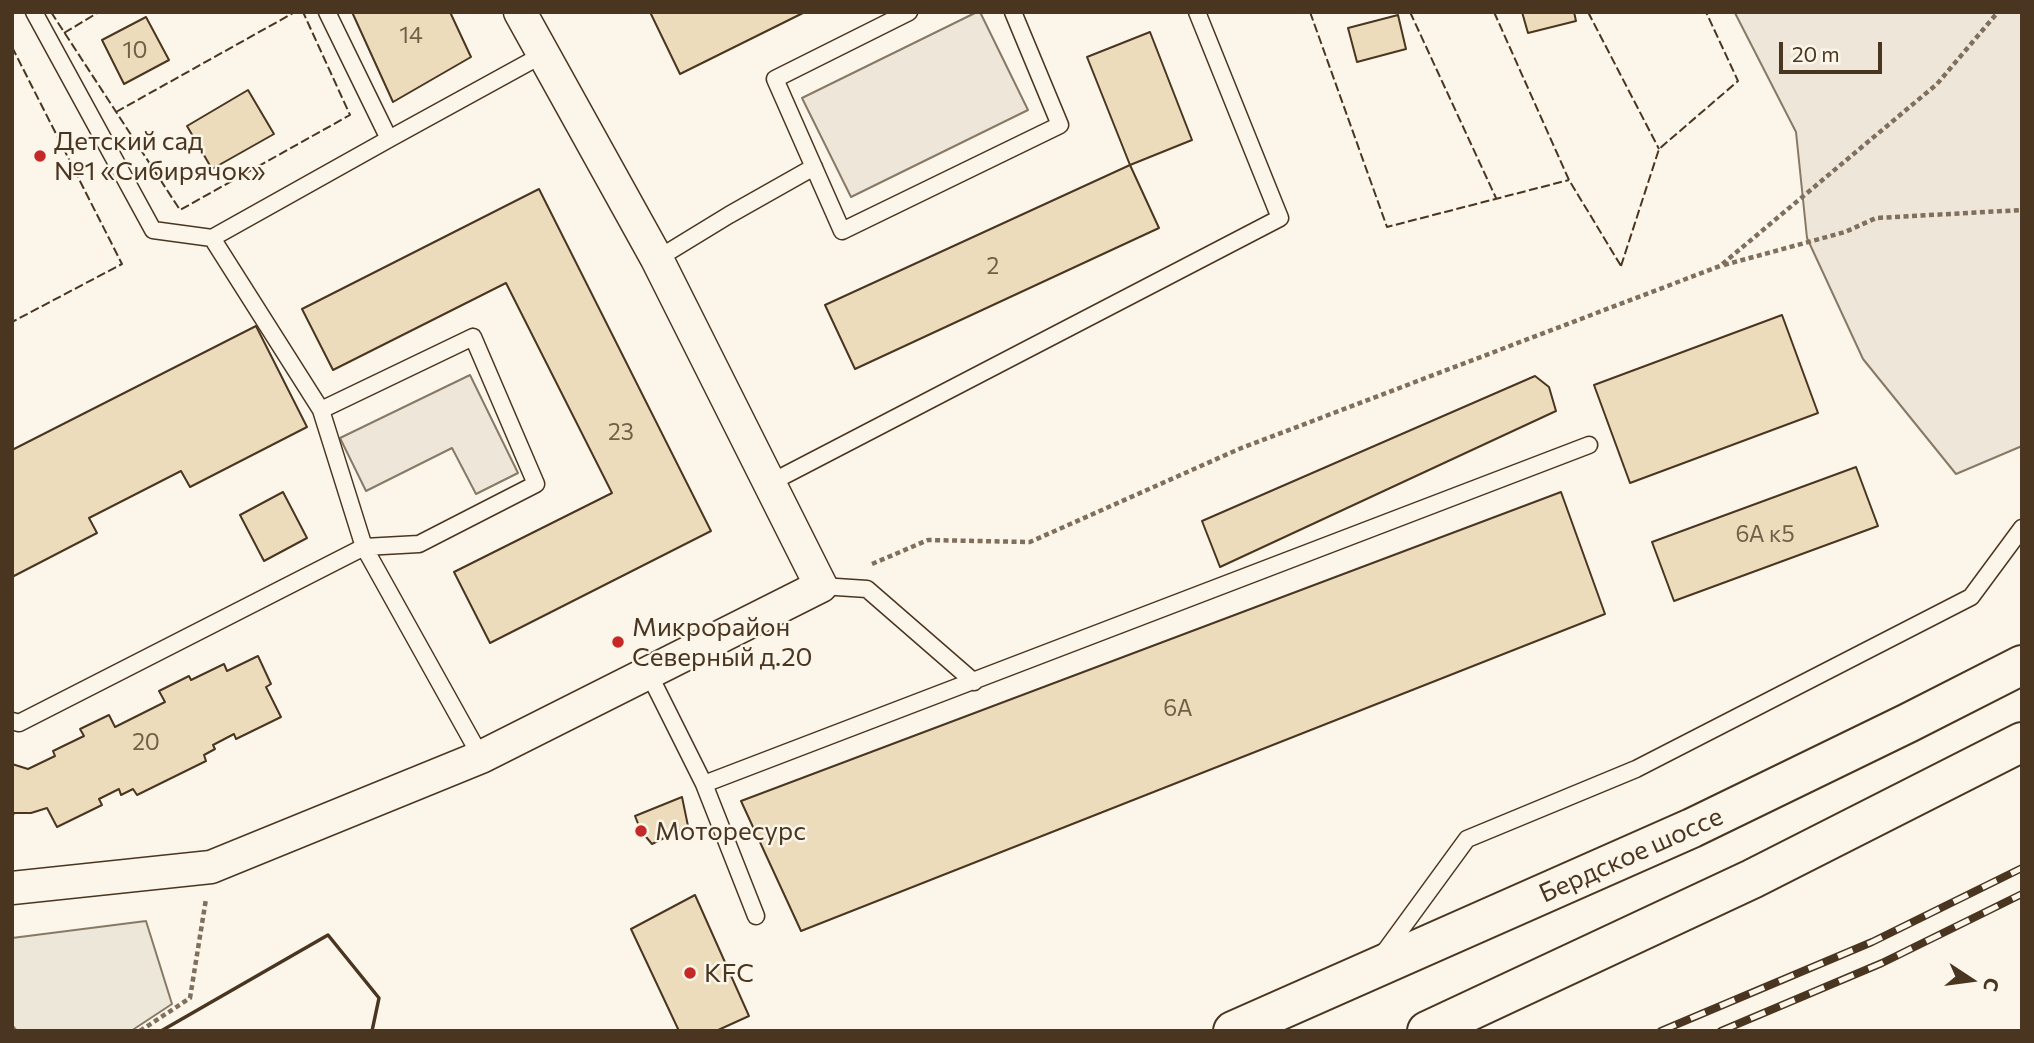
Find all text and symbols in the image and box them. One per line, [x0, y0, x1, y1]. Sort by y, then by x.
house number: 14 [399, 21, 423, 49]
scale bar [1782, 28, 1885, 72]
house number: 10 [123, 36, 147, 64]
text: 20 m [1792, 41, 1840, 66]
place label: Детский сад №1 «Сибирячок» [54, 125, 266, 186]
marker: Детский сад №1 «Сибирячок» [32, 148, 48, 164]
house number: 2 [987, 252, 999, 280]
house number: 23 [608, 418, 634, 446]
house number: 6А к5 [1735, 520, 1795, 548]
place label: Микрорайон Северный д.20 [632, 611, 812, 672]
marker: Микрорайон Северный д.20 [610, 634, 626, 650]
house number: 6А [1163, 694, 1193, 722]
house number: 20 [132, 728, 160, 756]
street label: Бердское шоссе [1534, 801, 1728, 909]
place label: Моторесурс [655, 815, 806, 847]
marker: Моторесурс [633, 823, 649, 839]
north arrow [1936, 945, 2006, 1015]
place label: KFC [704, 957, 754, 989]
marker: KFC [682, 965, 698, 981]
text: С [1979, 976, 2005, 994]

